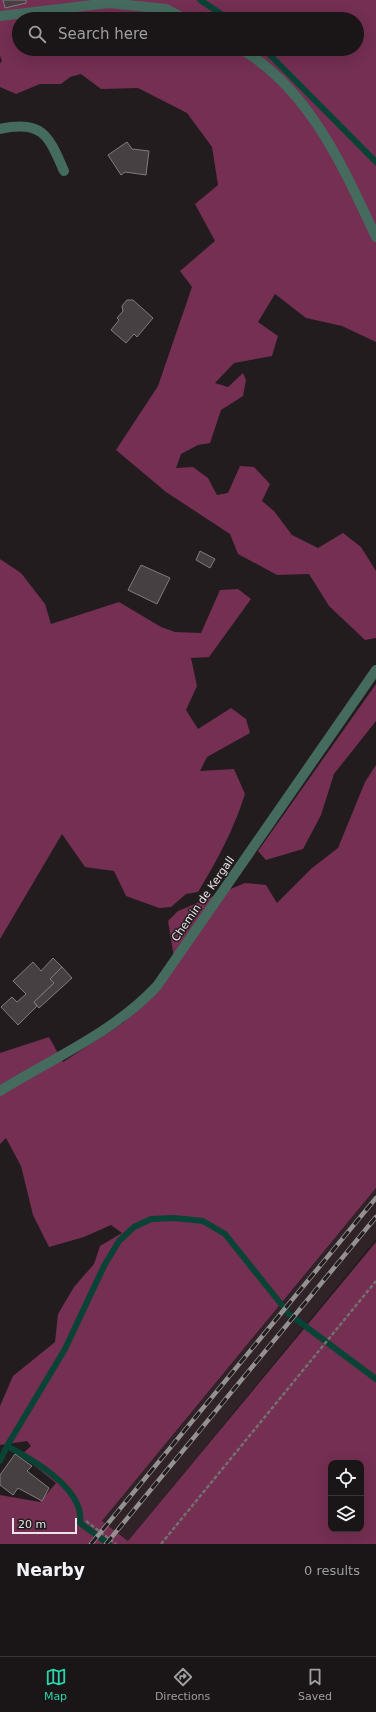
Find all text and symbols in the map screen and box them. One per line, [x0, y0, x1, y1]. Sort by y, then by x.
search box [12, 12, 364, 56]
icon: search [26, 23, 48, 45]
text: Search here [58, 25, 148, 43]
street label: Chemin de Kergall [169, 854, 237, 944]
map controls [328, 1460, 364, 1532]
button: locate [328, 1460, 364, 1496]
button: layers [328, 1496, 364, 1532]
scale bar [12, 1516, 77, 1535]
text: 20 m [18, 1518, 46, 1531]
text: Nearby [16, 1560, 85, 1580]
text: 0 results [304, 1563, 360, 1578]
tab: Map [44, 1666, 67, 1703]
tab: Directions [155, 1666, 210, 1703]
tab: Saved [298, 1666, 332, 1703]

